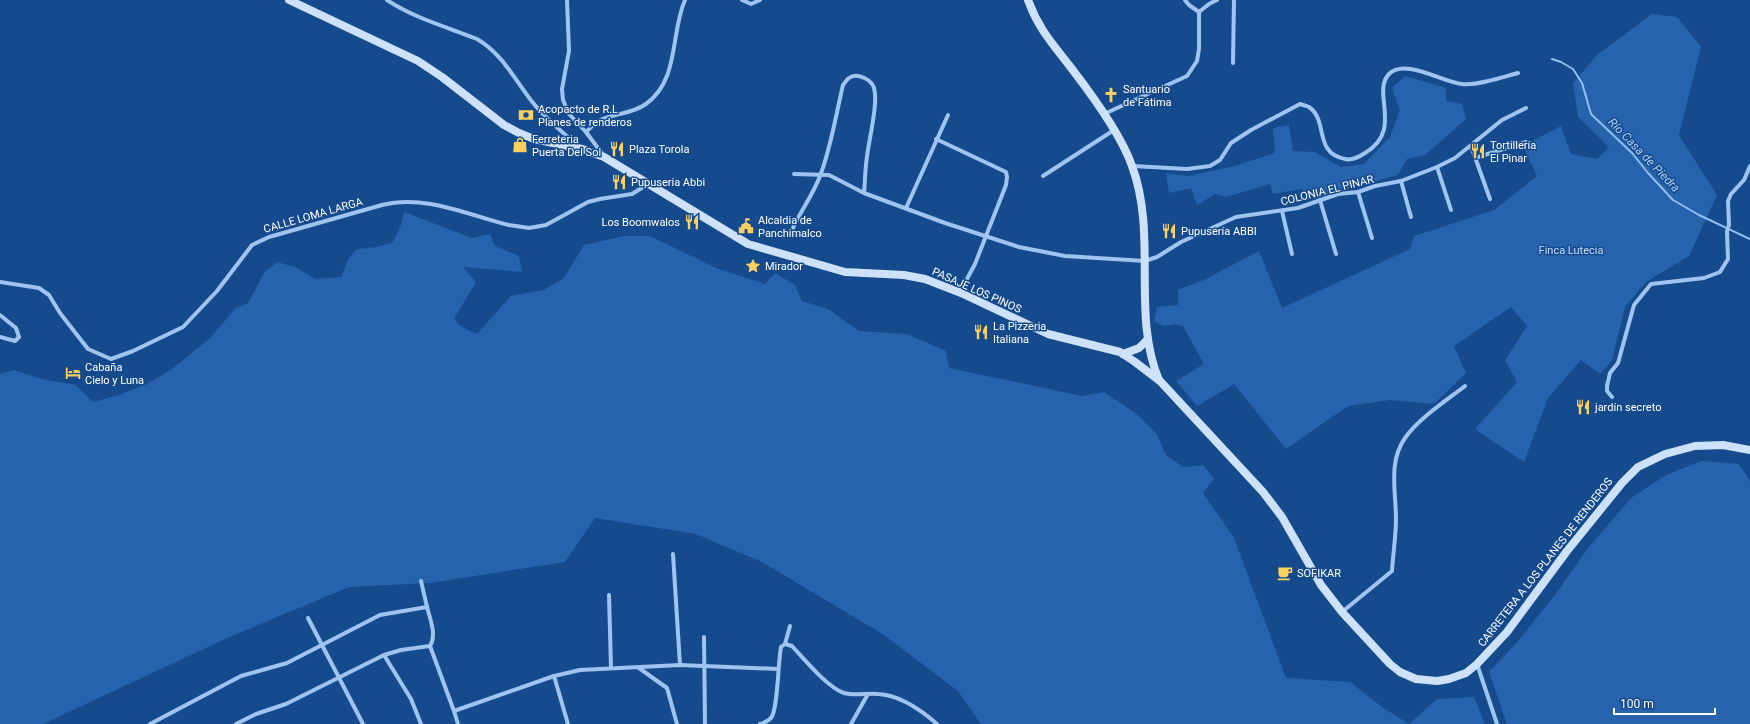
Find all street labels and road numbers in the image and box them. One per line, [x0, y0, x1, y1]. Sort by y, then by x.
street label: COLONIA EL PINAR [1279, 173, 1375, 208]
street label: CALLE LOMA LARGA [262, 195, 365, 236]
street label: PASAJE LOS PINOS [930, 265, 1024, 316]
street label: CARRETERA A LOS PLANES DE RENDEROS [1475, 475, 1616, 649]

